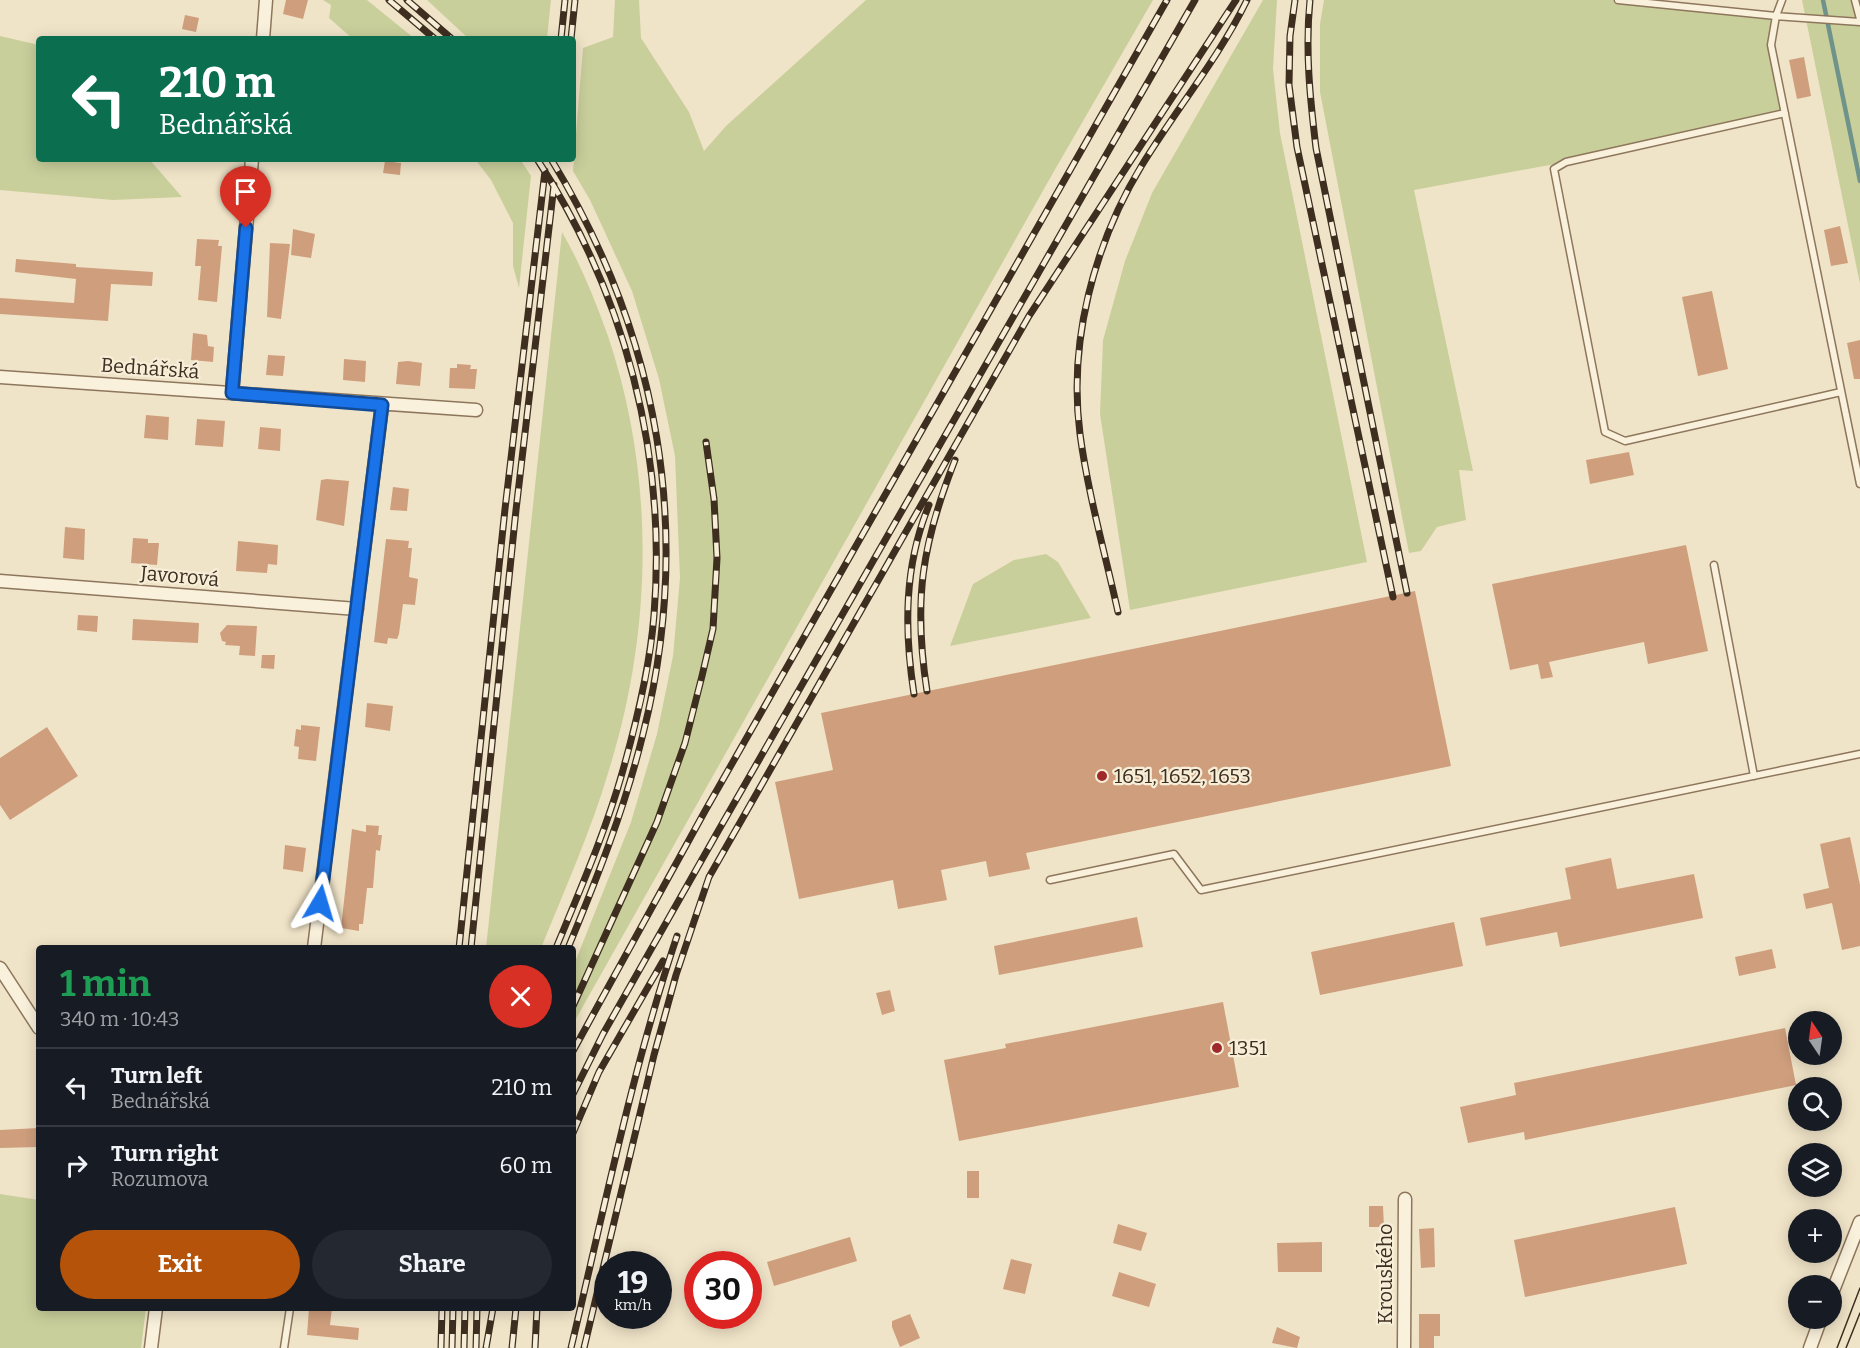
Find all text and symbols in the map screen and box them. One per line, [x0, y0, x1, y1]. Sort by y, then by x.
text: 210 m [159, 58, 275, 108]
icon: left [60, 60, 138, 138]
text: Bednářská [159, 109, 293, 141]
pin [220, 166, 271, 228]
icon: arrive [229, 175, 262, 208]
street label: Bednářská [100, 353, 200, 383]
street label: Javorová [139, 561, 220, 591]
place label: 1651, 1652, 1653 [1114, 764, 1251, 788]
marker: 1651, 1652, 1653 [1095, 769, 1109, 783]
position arrow [288, 871, 352, 935]
text: 1 min [60, 962, 151, 1006]
button: close [489, 965, 552, 1028]
text: 340 m · 10:43 [60, 1007, 179, 1031]
north arrow [1788, 1011, 1842, 1065]
map controls [1788, 1011, 1842, 1329]
place label: 1351 [1229, 1036, 1267, 1060]
marker: 1351 [1210, 1041, 1224, 1055]
text: Turn left [111, 1062, 203, 1089]
icon: left [60, 1071, 93, 1104]
text: 210 m [492, 1074, 552, 1101]
button: search [1788, 1077, 1842, 1131]
text: Bednářská [111, 1089, 210, 1113]
text: Turn right [111, 1140, 219, 1167]
button: layers [1788, 1143, 1842, 1197]
icon: right [60, 1149, 93, 1182]
text: 60 m [500, 1152, 552, 1179]
text: Rozumova [111, 1167, 209, 1191]
button: + [1788, 1209, 1842, 1263]
street label: Krouského [1373, 1223, 1397, 1325]
button: Exit [60, 1230, 300, 1299]
button: Share [312, 1230, 552, 1299]
speed limit sign: 30 [684, 1251, 762, 1329]
text: 19 [618, 1265, 648, 1301]
button: − [1788, 1275, 1842, 1329]
text: km/h [614, 1296, 652, 1314]

